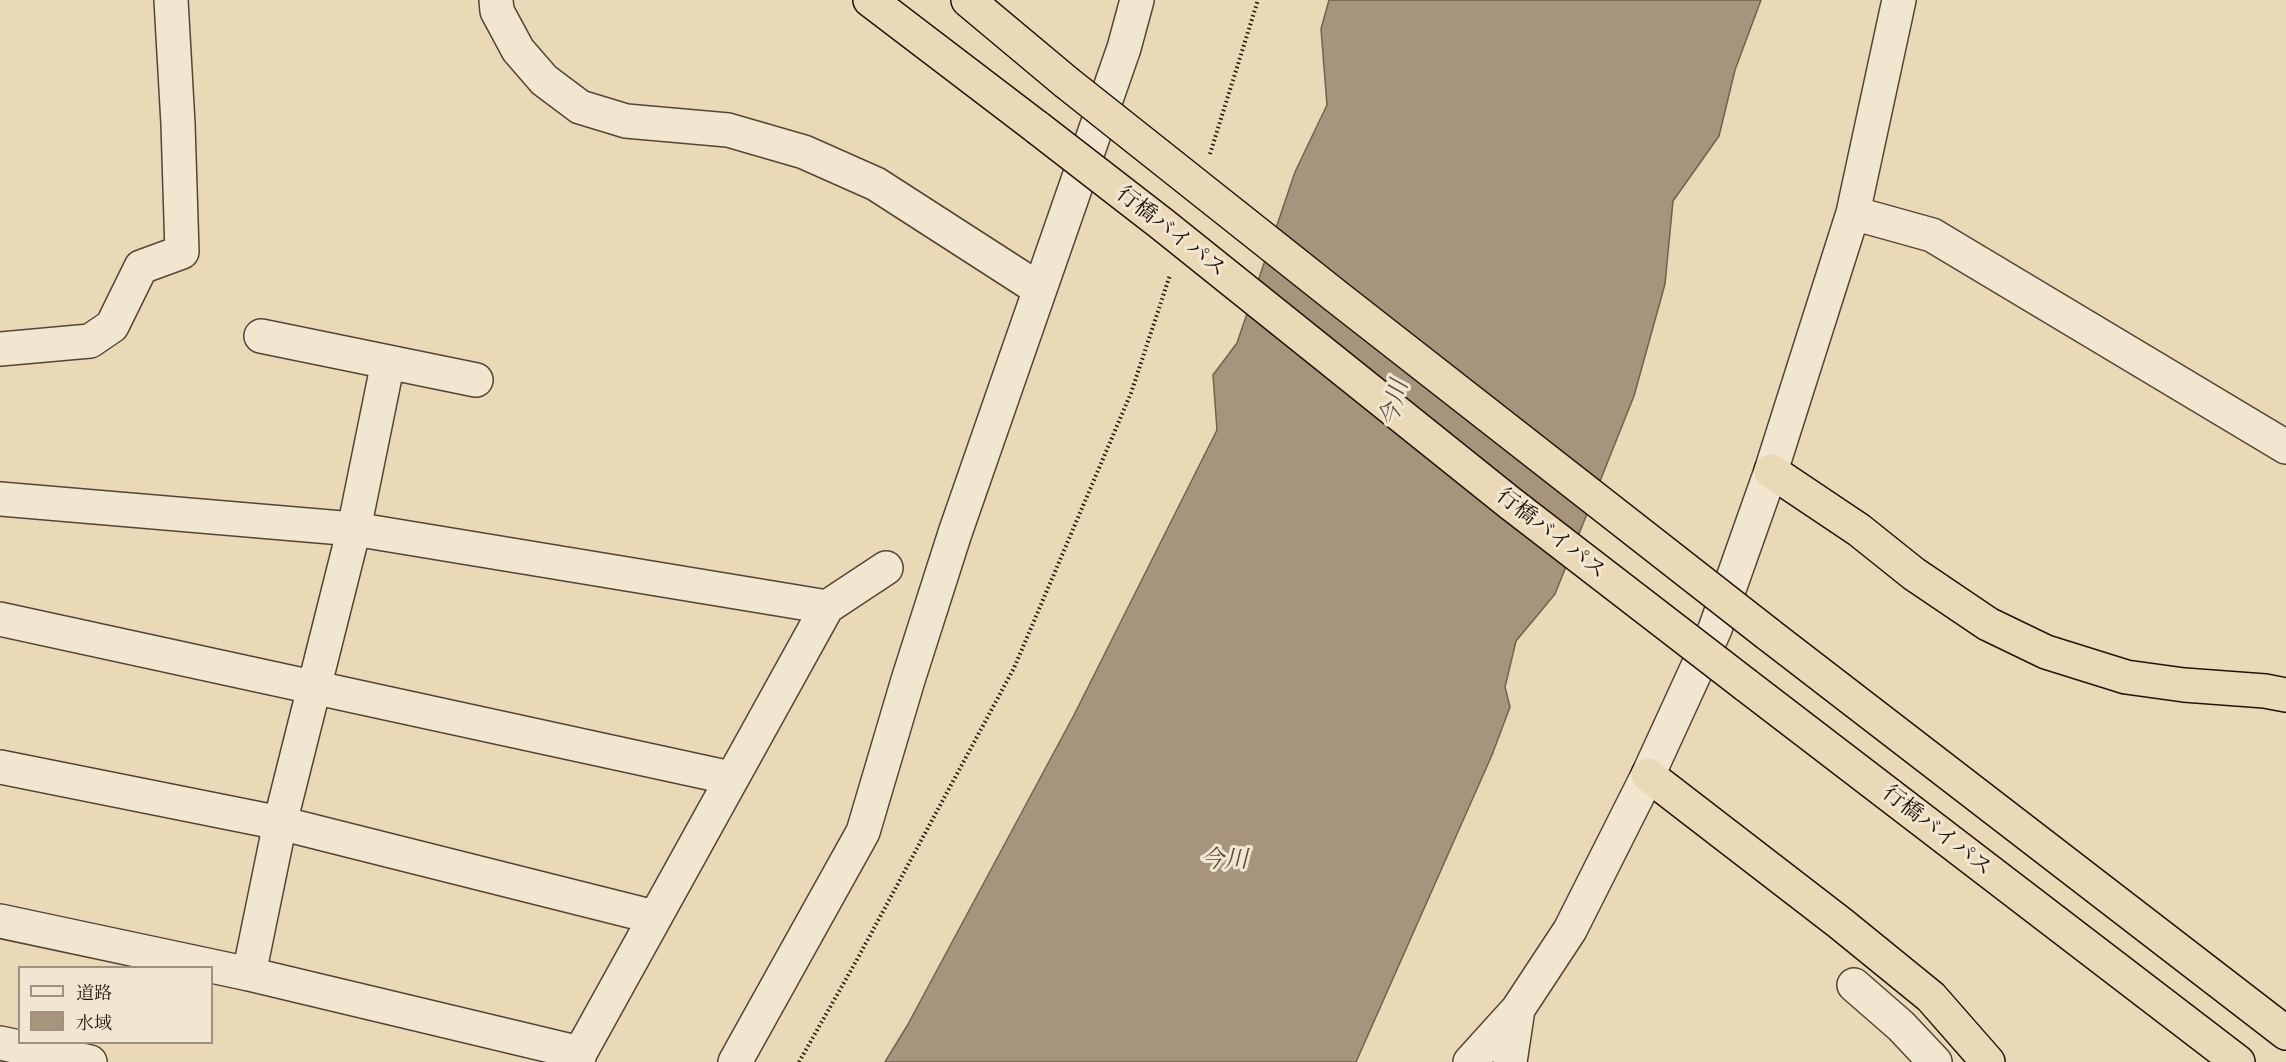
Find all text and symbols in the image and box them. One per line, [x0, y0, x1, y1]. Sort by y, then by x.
street label: 行橋バイパス [1111, 181, 1231, 283]
water label: 今川 [1375, 377, 1415, 431]
street label: 行橋バイパス [1491, 483, 1611, 585]
street label: 行橋バイパス [1877, 780, 1997, 882]
water label: 今川 [1200, 846, 1248, 874]
legend [18, 966, 213, 1044]
text: 道路 [76, 981, 112, 1004]
text: 水域 [76, 1011, 112, 1034]

